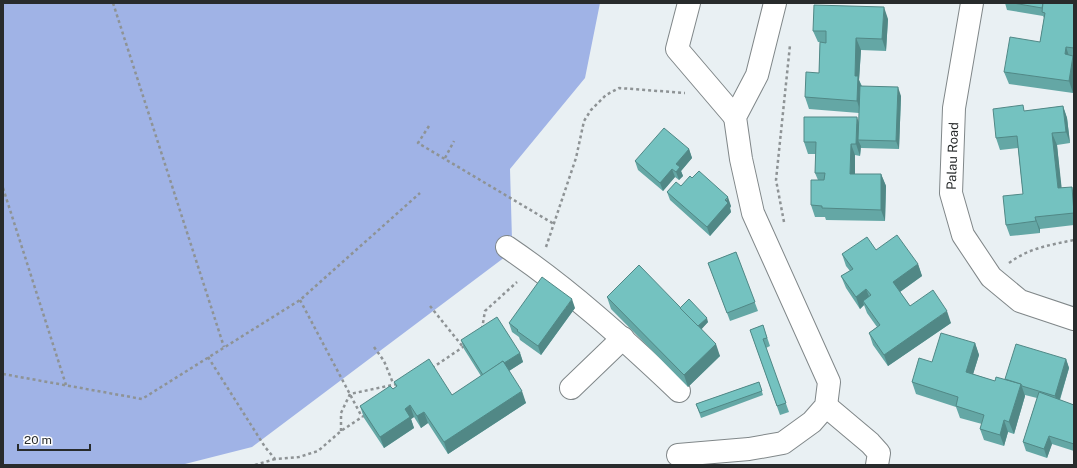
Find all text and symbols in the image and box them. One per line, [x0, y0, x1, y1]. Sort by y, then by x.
street label: Palau Road [944, 122, 961, 190]
scale bar [18, 426, 90, 452]
text: 20 m [24, 433, 52, 447]

